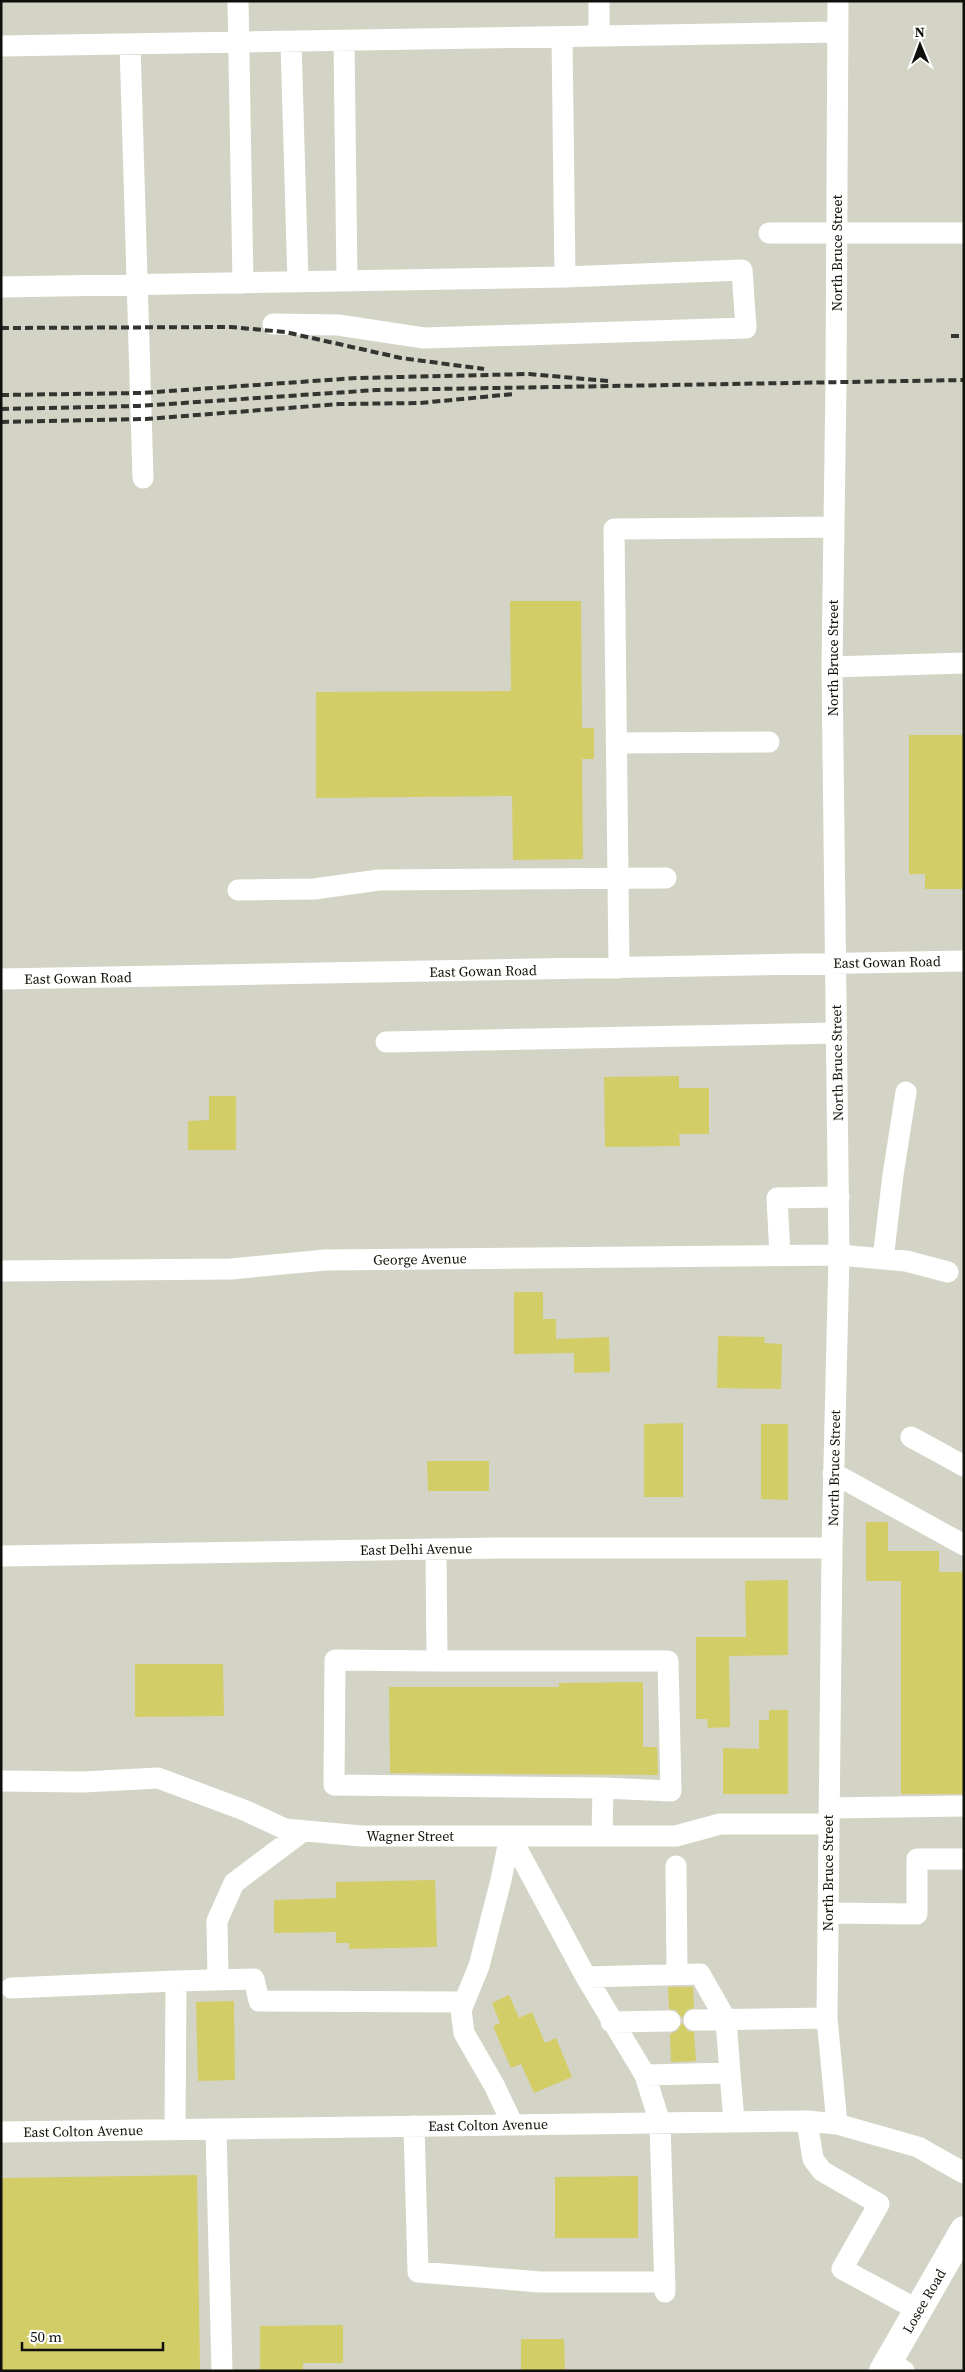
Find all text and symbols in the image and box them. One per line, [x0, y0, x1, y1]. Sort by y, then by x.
north arrow [895, 20, 945, 70]
text: N [914, 22, 925, 42]
street label: North Bruce Street [827, 194, 847, 311]
street label: North Bruce Street [823, 599, 843, 716]
street label: East Gowan Road [833, 951, 941, 973]
street label: East Gowan Road [429, 960, 537, 982]
street label: East Gowan Road [24, 967, 132, 989]
street label: North Bruce Street [826, 1004, 848, 1121]
street label: George Avenue [373, 1248, 467, 1270]
street label: North Bruce Street [823, 1409, 845, 1526]
street label: East Delhi Avenue [360, 1538, 472, 1560]
street label: North Bruce Street [818, 1814, 838, 1931]
street label: Wagner Street [366, 1826, 454, 1846]
street label: East Colton Avenue [428, 2114, 548, 2136]
street label: East Colton Avenue [23, 2120, 143, 2142]
street label: Losee Road [897, 2265, 951, 2337]
scale bar [22, 2320, 164, 2352]
text: 50 m [30, 2326, 62, 2347]

